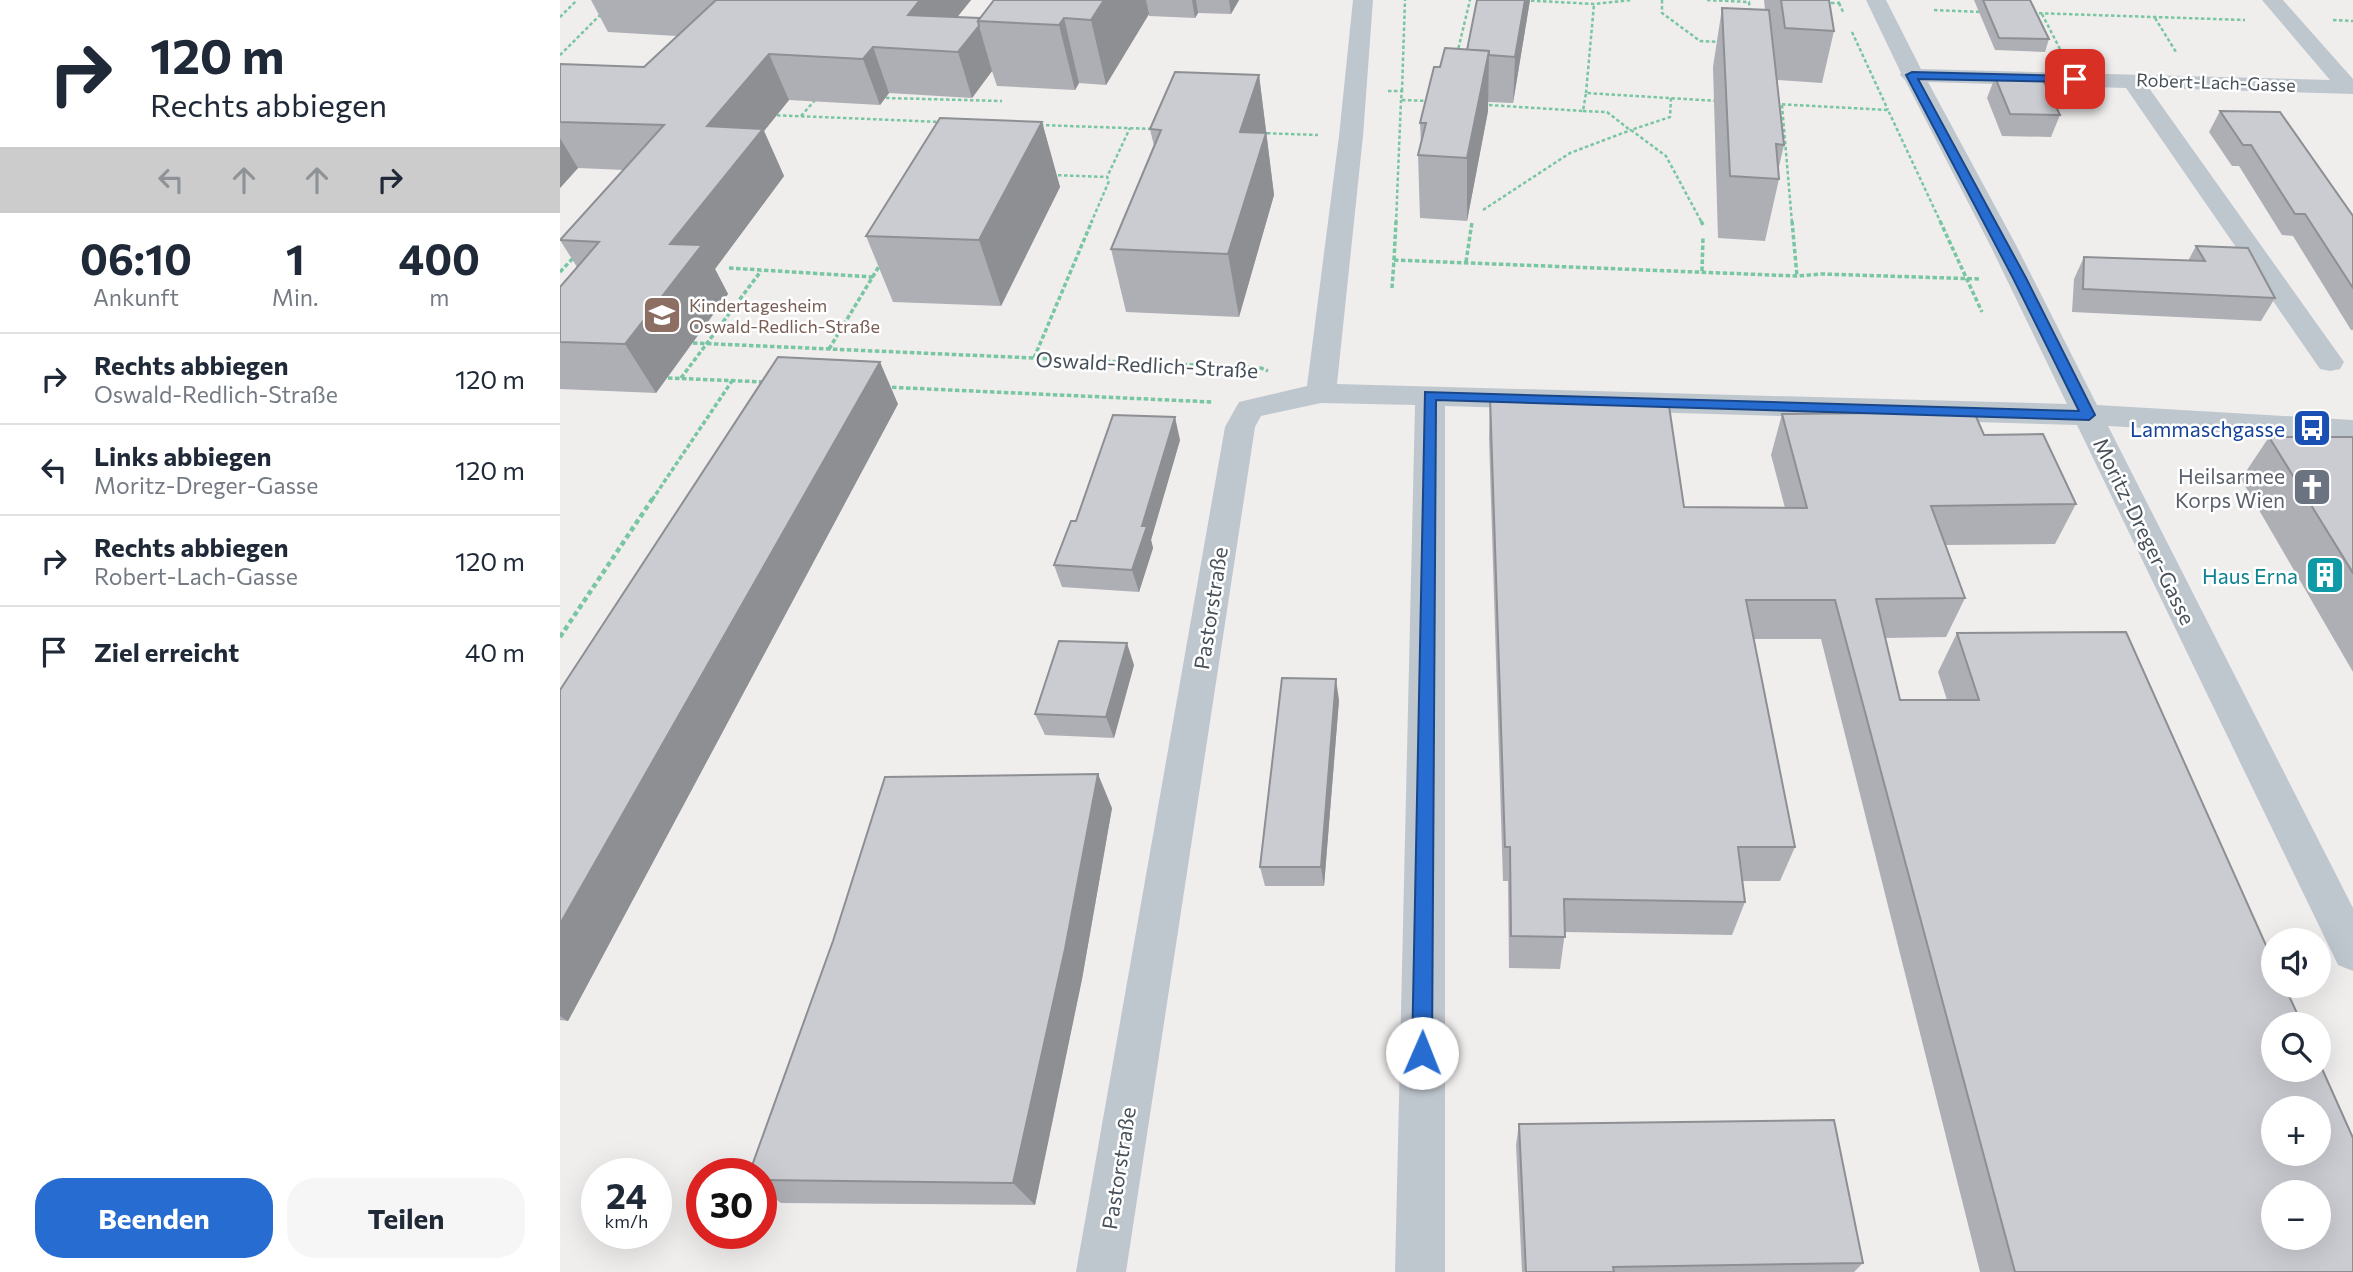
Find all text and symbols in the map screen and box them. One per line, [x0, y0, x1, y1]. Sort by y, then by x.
text: 120 m [150, 24, 284, 84]
icon: right [35, 28, 126, 119]
pin [2045, 49, 2105, 109]
icon: arrive [2056, 60, 2094, 98]
street label: Robert-Lach-Gasse [2136, 68, 2296, 96]
text: Rechts abbiegen [150, 84, 387, 124]
icon: left [152, 161, 190, 199]
icon: ahead [225, 161, 263, 199]
icon: ahead [298, 161, 336, 199]
icon: right [371, 161, 409, 199]
text: 06:10 [80, 232, 192, 284]
text: 1 [286, 232, 305, 284]
text: 400 [398, 232, 480, 284]
text: Ankunft [93, 283, 179, 311]
text: Min. [272, 283, 318, 311]
text: m [429, 283, 449, 311]
school or university icon: Kindertagesheim Oswald-Redlich-Straße [641, 294, 683, 336]
place label: Kindertagesheim Oswald-Redlich-Straße [689, 294, 880, 337]
street label: Oswald-Redlich-Straße [1035, 346, 1259, 382]
text: Rechts abbiegen [94, 349, 289, 380]
icon: right [35, 360, 73, 398]
text: 120 m [455, 363, 525, 394]
text: Oswald-Redlich-Straße [94, 380, 338, 408]
bus stop icon: Lammaschgasse [2291, 407, 2333, 449]
place label: Lammaschgasse [2130, 416, 2285, 441]
street label: Moritz-Dreger-Gasse [2089, 433, 2201, 629]
text: Links abbiegen [94, 440, 272, 471]
icon: left [35, 451, 73, 489]
text: 120 m [455, 454, 525, 485]
place label: Heilsarmee Korps Wien [2175, 463, 2285, 512]
church icon: Heilsarmee Korps Wien [2291, 466, 2333, 508]
text: Moritz-Dreger-Gasse [94, 471, 318, 499]
text: Rechts abbiegen [94, 531, 289, 562]
icon: right [35, 542, 73, 580]
text: 120 m [455, 545, 525, 576]
street label: Pastorstraße [1188, 545, 1232, 671]
building icon: Haus Erna [2304, 554, 2346, 596]
text: Robert-Lach-Gasse [94, 562, 298, 590]
place label: Haus Erna [2202, 563, 2298, 588]
icon: arrive [35, 633, 73, 671]
text: Ziel erreicht [94, 636, 239, 667]
text: 40 m [465, 636, 525, 667]
map controls [2261, 928, 2331, 1250]
button: sound [2261, 928, 2331, 998]
button: search [2261, 1012, 2331, 1082]
position arrow [1385, 1016, 1459, 1090]
button: + [2261, 1096, 2331, 1166]
street label: Pastorstraße [1096, 1105, 1140, 1231]
speed limit sign: 30 [686, 1158, 777, 1249]
text: 24 [606, 1173, 647, 1216]
button: Beenden [35, 1178, 273, 1258]
button: Teilen [287, 1178, 525, 1258]
button: − [2261, 1180, 2331, 1250]
text: km/h [605, 1210, 648, 1232]

